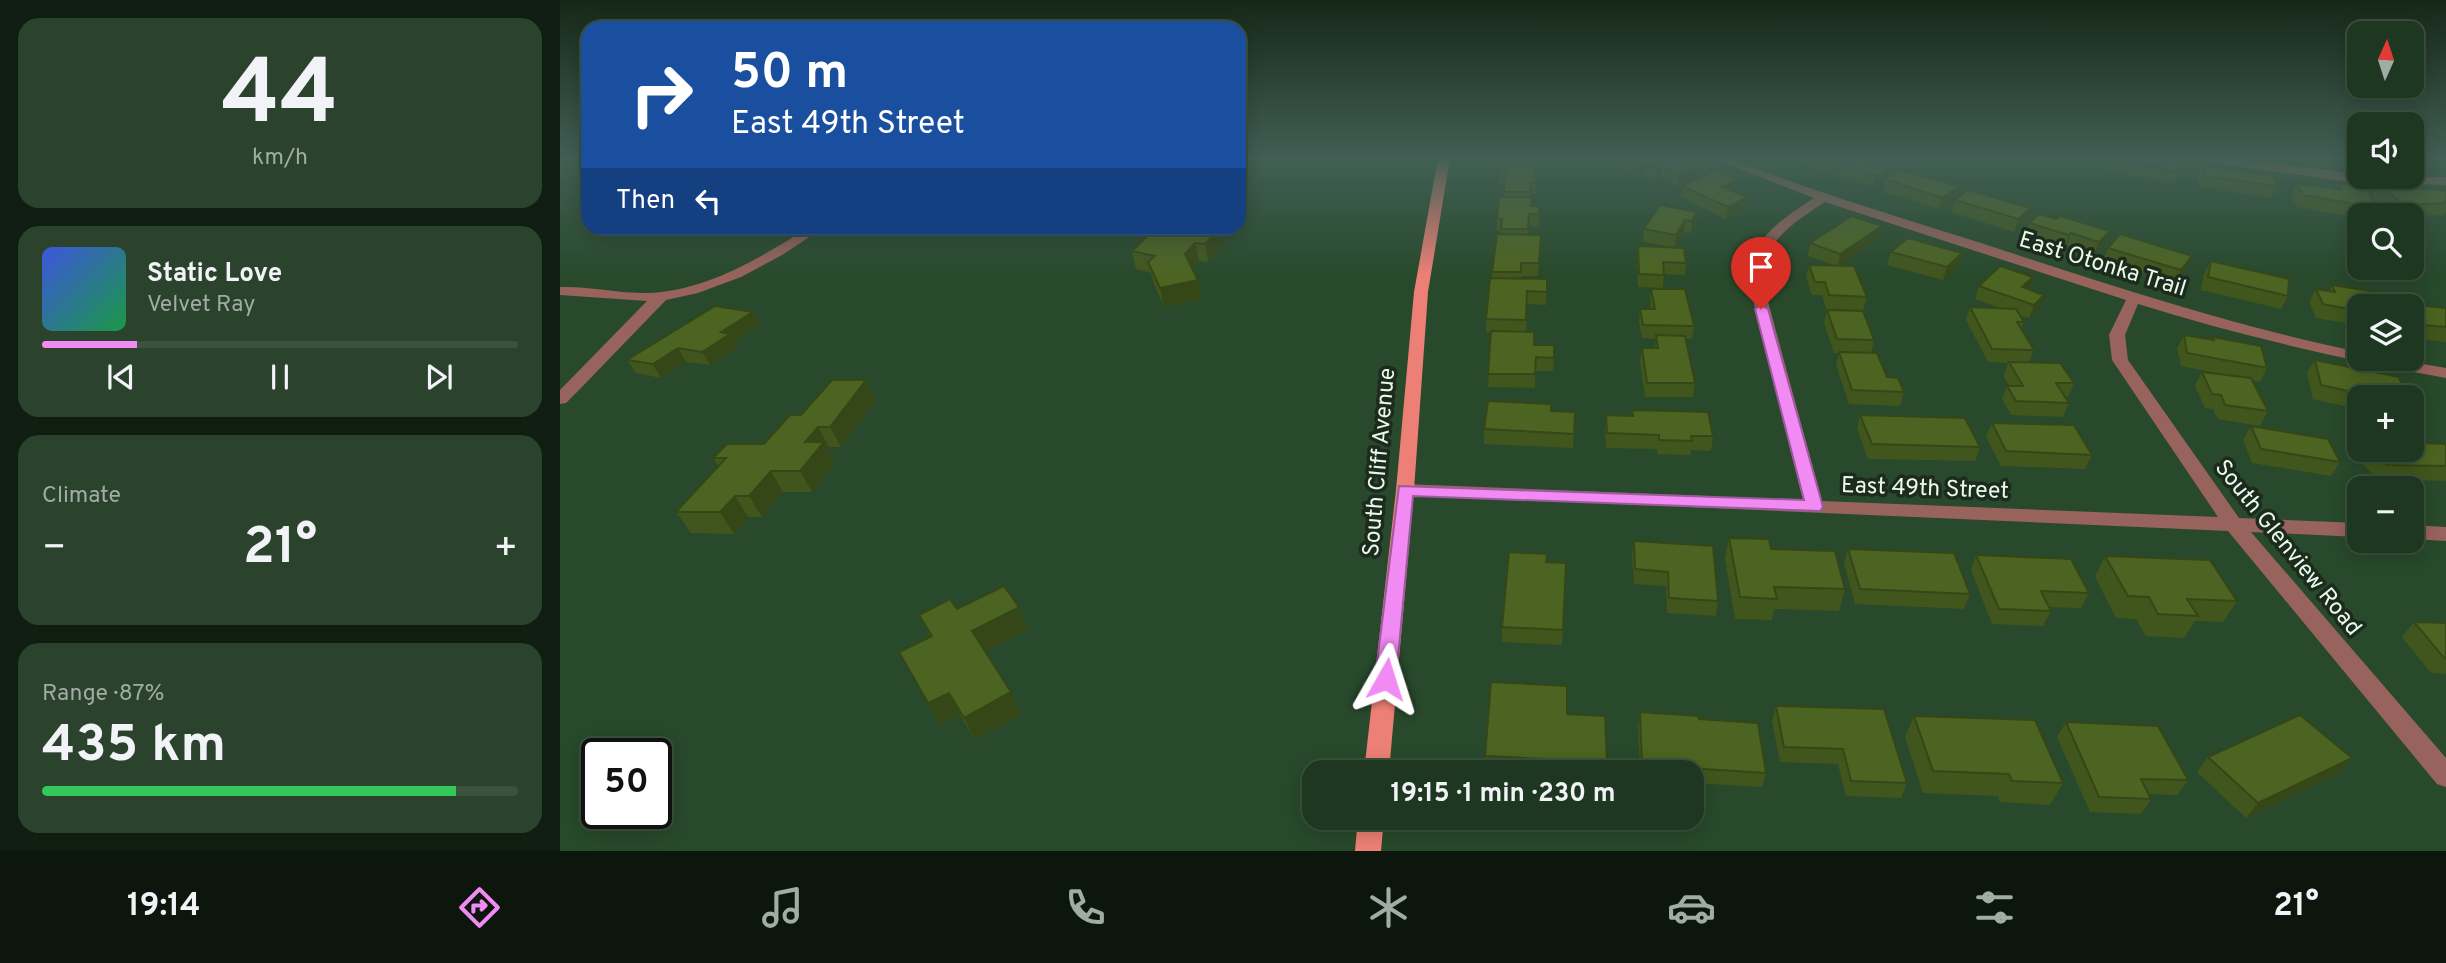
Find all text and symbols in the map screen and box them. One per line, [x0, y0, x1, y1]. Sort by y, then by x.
north arrow [2347, 21, 2424, 98]
map controls [2347, 21, 2424, 553]
text: 44 [222, 41, 338, 156]
text: 50 m [731, 44, 848, 106]
icon: right [616, 49, 707, 140]
text: East 49th Street [731, 105, 965, 145]
button: sound [2347, 112, 2424, 189]
text: km/h [252, 144, 308, 173]
icon: left [689, 182, 727, 220]
text: Then [616, 185, 675, 218]
button: search [2347, 203, 2424, 280]
street label: East Otonka Trail [2015, 226, 2189, 305]
pin [1731, 237, 1791, 309]
icon: arrive [1742, 248, 1780, 286]
text: Static Love [147, 258, 282, 291]
text: Velvet Ray [147, 291, 255, 320]
button: layers [2347, 294, 2424, 371]
icon: previous [102, 358, 140, 396]
icon: pause [261, 358, 299, 396]
icon: next [420, 358, 458, 396]
street label: South Cliff Avenue [1358, 367, 1403, 558]
button: + [2347, 385, 2424, 462]
street label: South Glenview Road [2207, 455, 2367, 642]
street label: East 49th Street [1840, 472, 2009, 507]
button: − [2347, 476, 2424, 553]
text: Climate [42, 482, 121, 511]
text: 21° [243, 516, 317, 582]
text: − [42, 525, 67, 574]
text: + [493, 525, 518, 574]
position arrow [1349, 642, 1423, 716]
text: Range · 87% [42, 680, 165, 709]
text: 435 km [42, 714, 226, 780]
speed limit sign: 50 [581, 738, 672, 829]
text: 19:15 · 1 min · 230 m [1391, 778, 1615, 811]
icon: directions [455, 883, 504, 932]
icon: music [758, 883, 807, 932]
icon: phone [1061, 883, 1110, 932]
icon: climate [1364, 883, 1413, 932]
icon: car [1667, 883, 1716, 932]
icon: filters [1970, 883, 2019, 932]
text: 19:14 [127, 887, 201, 927]
text: 21° [2273, 887, 2319, 927]

